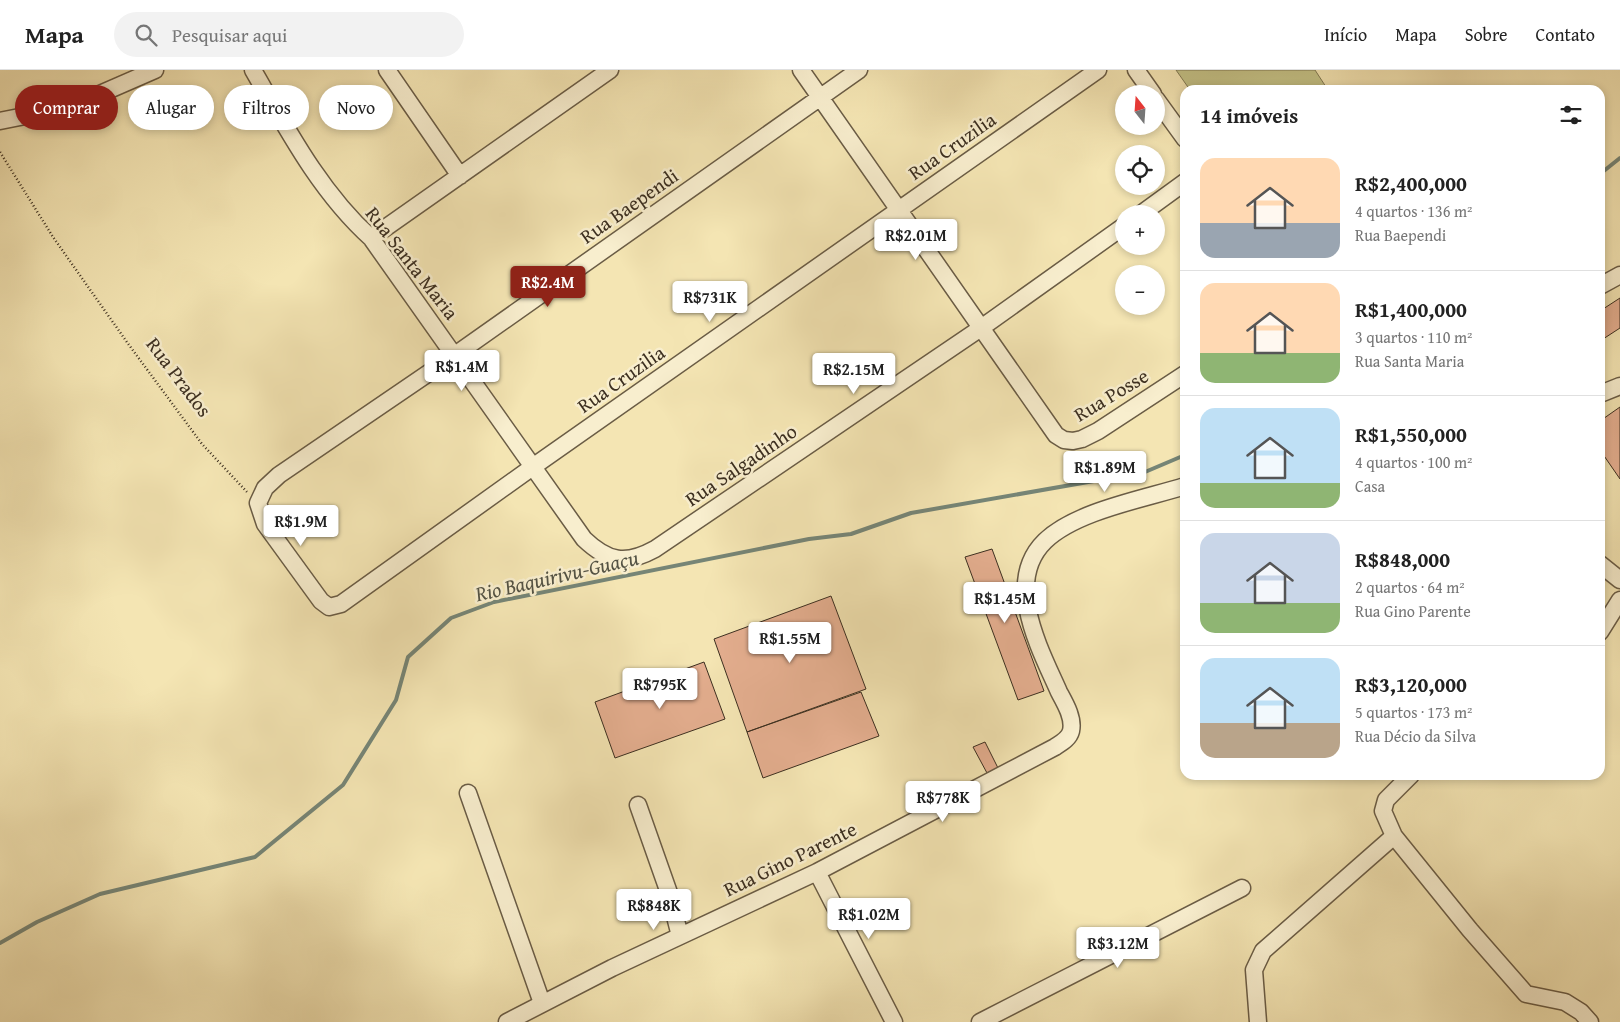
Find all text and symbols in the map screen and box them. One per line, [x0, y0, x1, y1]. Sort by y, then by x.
search box [114, 12, 464, 57]
text: Mapa [25, 17, 84, 52]
icon: search [132, 21, 160, 49]
text: Pesquisar aqui [172, 21, 287, 49]
text: Início [1324, 21, 1367, 48]
text: Mapa [1395, 21, 1437, 48]
text: Sobre [1465, 21, 1508, 48]
text: Contato [1536, 21, 1595, 48]
chip: Comprar [15, 85, 118, 130]
chip: Alugar [128, 85, 214, 130]
chip: Filtros [224, 85, 309, 130]
chip: Novo [319, 85, 393, 130]
north arrow [1115, 85, 1165, 135]
map controls [1115, 85, 1165, 315]
text: 14 imóveis [1200, 100, 1298, 131]
icon: filters [1557, 101, 1585, 129]
street label: Rua Cruzilia [902, 104, 1002, 186]
button: locate [1115, 145, 1165, 195]
street label: Rua Baependi [574, 161, 684, 250]
text: R$2,400,000 [1355, 168, 1467, 199]
icon: home [1240, 178, 1300, 238]
text: 4 quartos · 136 m² [1355, 199, 1472, 223]
street label: Rua Santa Maria [359, 200, 466, 326]
button: + [1115, 205, 1165, 255]
pin: R$2.01M [870, 218, 962, 261]
text: R$2.01M [885, 223, 947, 247]
text: Rua Baependi [1355, 223, 1446, 247]
button: − [1115, 265, 1165, 315]
pin: R$2.4M [507, 266, 589, 308]
text: R$2.4M [521, 270, 575, 294]
pin: R$731K [669, 280, 751, 323]
text: R$731K [683, 285, 737, 309]
text: R$1,400,000 [1355, 294, 1467, 325]
icon: home [1240, 303, 1300, 363]
text: 3 quartos · 110 m² [1355, 325, 1472, 349]
street label: Rua Prados [140, 331, 219, 423]
street label: Rua Cruzilia [571, 337, 671, 419]
text: Rua Santa Maria [1355, 349, 1464, 373]
pin: R$1.4M [421, 350, 503, 392]
pin: R$2.15M [808, 352, 900, 395]
text: R$1.4M [435, 354, 489, 378]
text: R$2.15M [823, 357, 885, 381]
street label: Rua Posse [1068, 361, 1154, 428]
street label: Rua Salgadinho [679, 416, 802, 513]
text: R$1,550,000 [1355, 419, 1467, 450]
icon: home [1240, 428, 1300, 488]
pin: R$1.89M [1059, 450, 1151, 493]
text: 4 quartos · 100 m² [1355, 450, 1472, 474]
text: R$1.89M [1074, 455, 1136, 479]
text: Casa [1355, 474, 1385, 498]
pin: R$1.9M [260, 504, 342, 547]
text: R$1.9M [274, 509, 328, 533]
water label: Rio Baquirivu-Guaçu [471, 542, 642, 610]
text: R$848,000 [1355, 544, 1450, 575]
icon: home [1240, 553, 1300, 613]
text: 2 quartos · 64 m² [1355, 575, 1465, 599]
pin: R$1.45M [959, 582, 1051, 624]
text: R$1.45M [974, 586, 1036, 610]
text: Rua Gino Parente [1355, 599, 1471, 623]
pin: R$1.55M [744, 622, 836, 664]
text: R$1.55M [759, 626, 821, 650]
pin: R$795K [619, 668, 701, 710]
text: R$3,120,000 [1355, 669, 1467, 700]
text: R$795K [633, 672, 687, 696]
icon: home [1240, 678, 1300, 738]
text: 5 quartos · 173 m² [1355, 700, 1472, 724]
text: Rua Décio da Silva [1355, 724, 1476, 748]
pin: R$778K [902, 780, 984, 823]
text: R$778K [916, 785, 970, 809]
street label: Rua Gino Parente [718, 814, 861, 903]
pin: R$848K [613, 888, 695, 931]
text: R$848K [627, 893, 681, 917]
pin: R$1.02M [823, 898, 915, 940]
text: R$1.02M [838, 902, 900, 926]
pin: R$3.12M [1072, 926, 1164, 969]
text: R$3.12M [1087, 931, 1149, 955]

